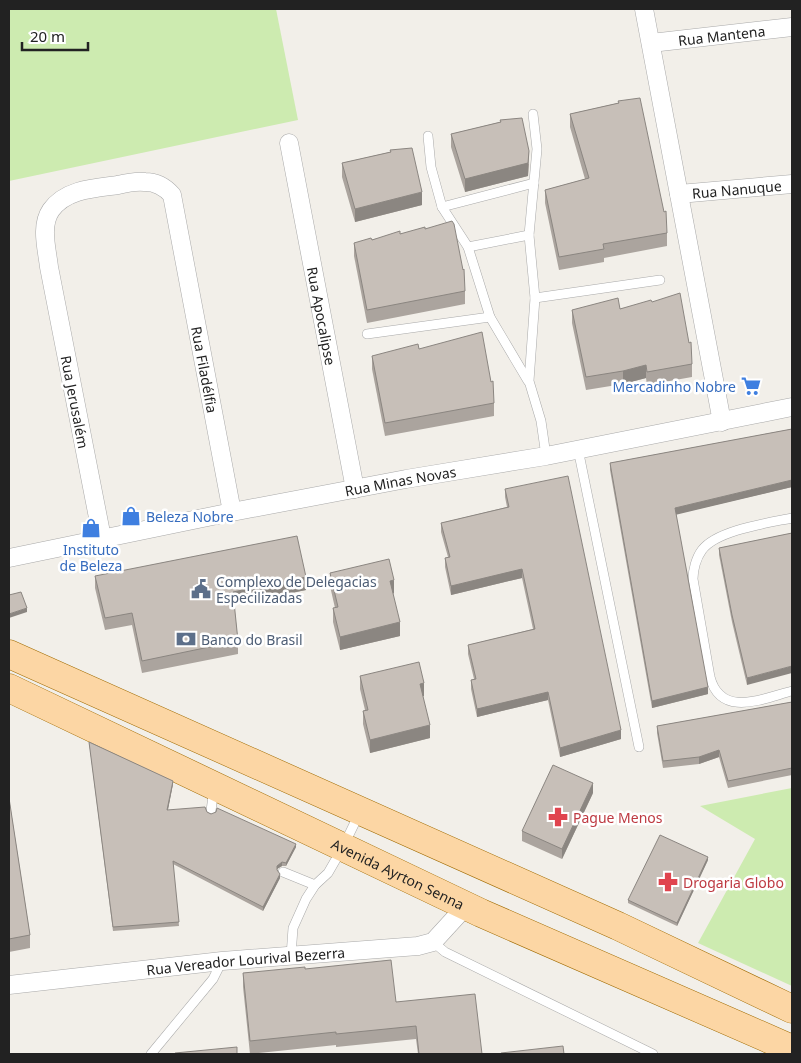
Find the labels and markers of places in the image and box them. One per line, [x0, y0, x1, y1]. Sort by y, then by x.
supermarket icon: Mercadinho Nobre [740, 375, 762, 397]
place label: Mercadinho Nobre [613, 377, 736, 396]
shop icon: Beleza Nobre [120, 505, 142, 527]
place label: Beleza Nobre [146, 507, 234, 526]
shop icon: Instituto de Beleza [80, 517, 102, 539]
place label: Instituto de Beleza [60, 540, 122, 575]
place label: Complexo de Delegacias Especilizadas [216, 572, 377, 607]
public building icon: Complexo de Delegacias Especilizadas [190, 578, 212, 600]
bank icon: Banco do Brasil [175, 628, 197, 650]
place label: Banco do Brasil [201, 630, 303, 649]
pharmacy icon: Pague Menos [547, 806, 569, 828]
place label: Pague Menos [573, 808, 663, 827]
pharmacy icon: Drogaria Globo [657, 871, 679, 893]
place label: Drogaria Globo [683, 873, 784, 892]

